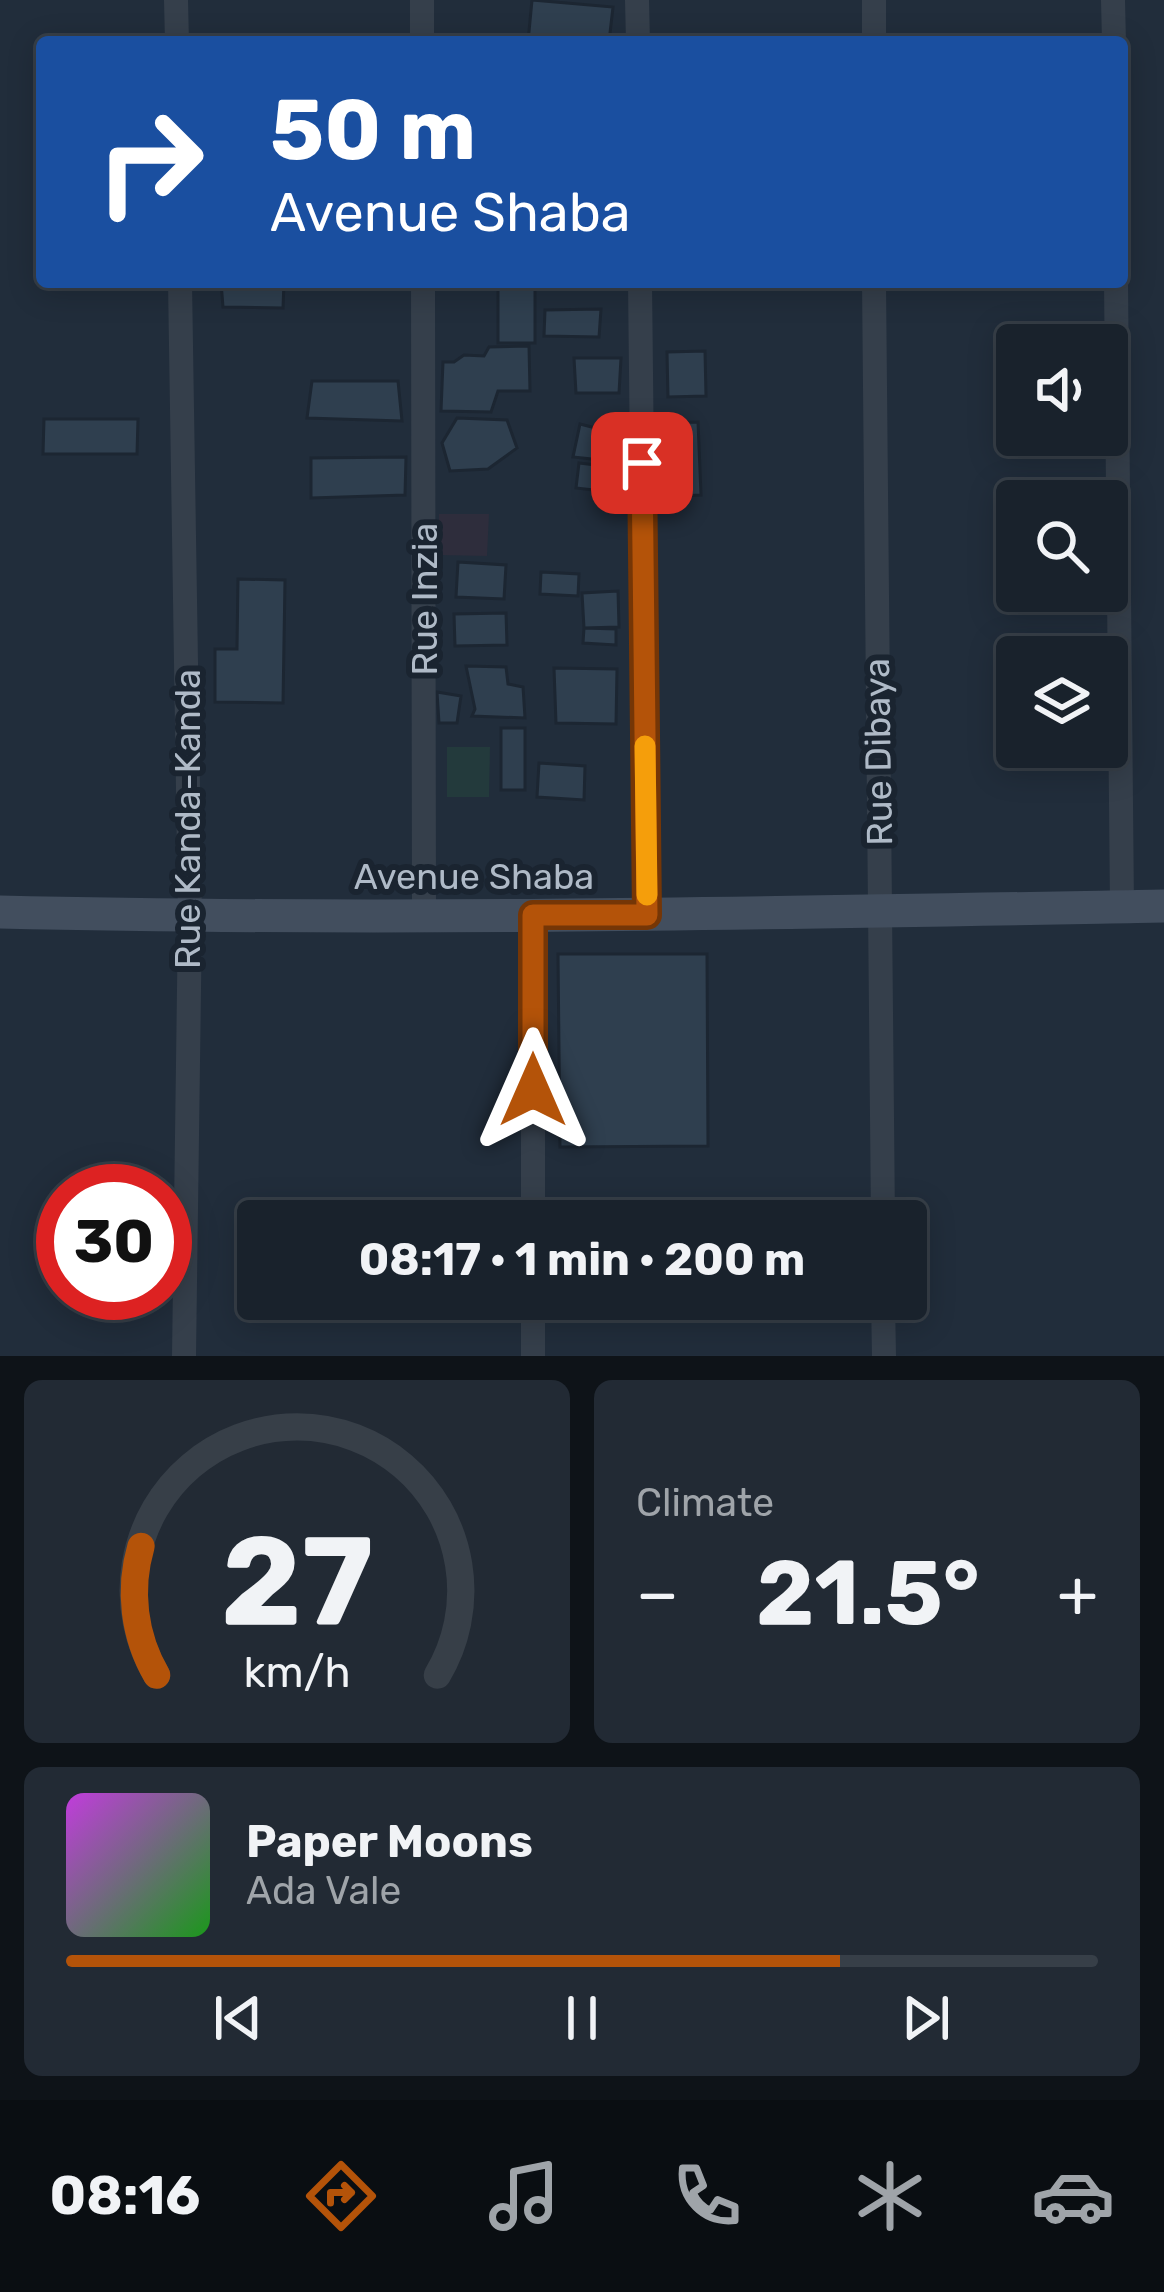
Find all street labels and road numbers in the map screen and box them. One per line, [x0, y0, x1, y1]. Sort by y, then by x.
street label: Rue Inzia [403, 523, 446, 675]
street label: Rue Dibaya [855, 658, 901, 846]
street label: Rue Kanda-Kanda [166, 669, 209, 969]
street label: Avenue Shaba [354, 855, 594, 898]

